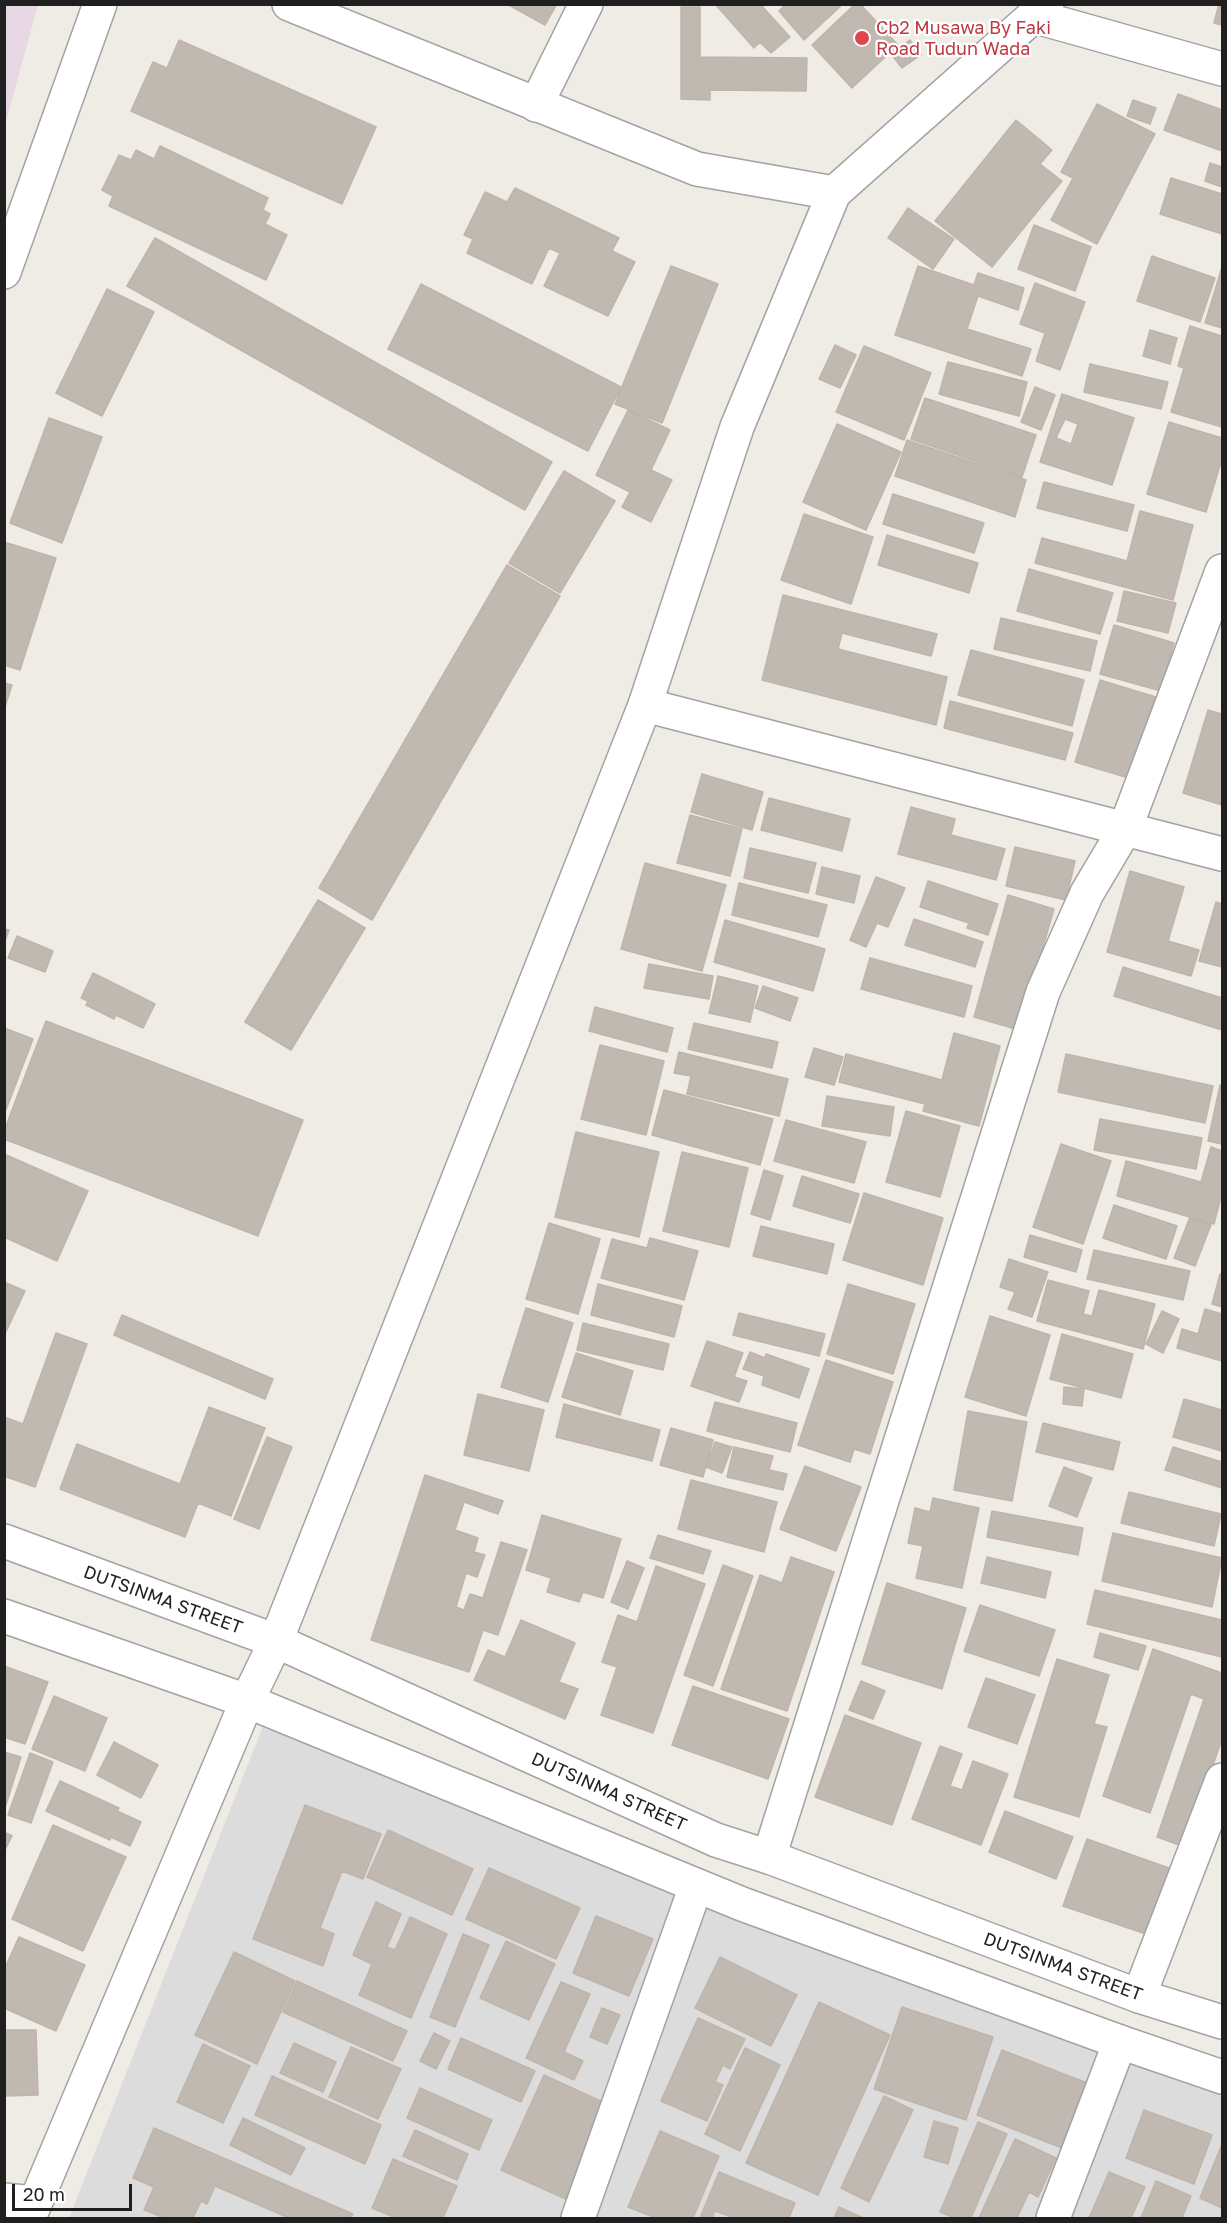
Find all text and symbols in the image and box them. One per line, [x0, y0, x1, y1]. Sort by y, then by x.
place label: Cb2 Musawa By Faki Road Tudun Wada [876, 17, 1051, 60]
marker: Cb2 Musawa By Faki Road Tudun Wada [853, 29, 871, 47]
street label: DUTSINMA STREET [81, 1561, 245, 1639]
street label: DUTSINMA STREET [528, 1748, 690, 1836]
street label: DUTSINMA STREET [981, 1928, 1145, 2006]
scale bar [15, 2172, 135, 2210]
text: 20 m [23, 2183, 65, 2205]

